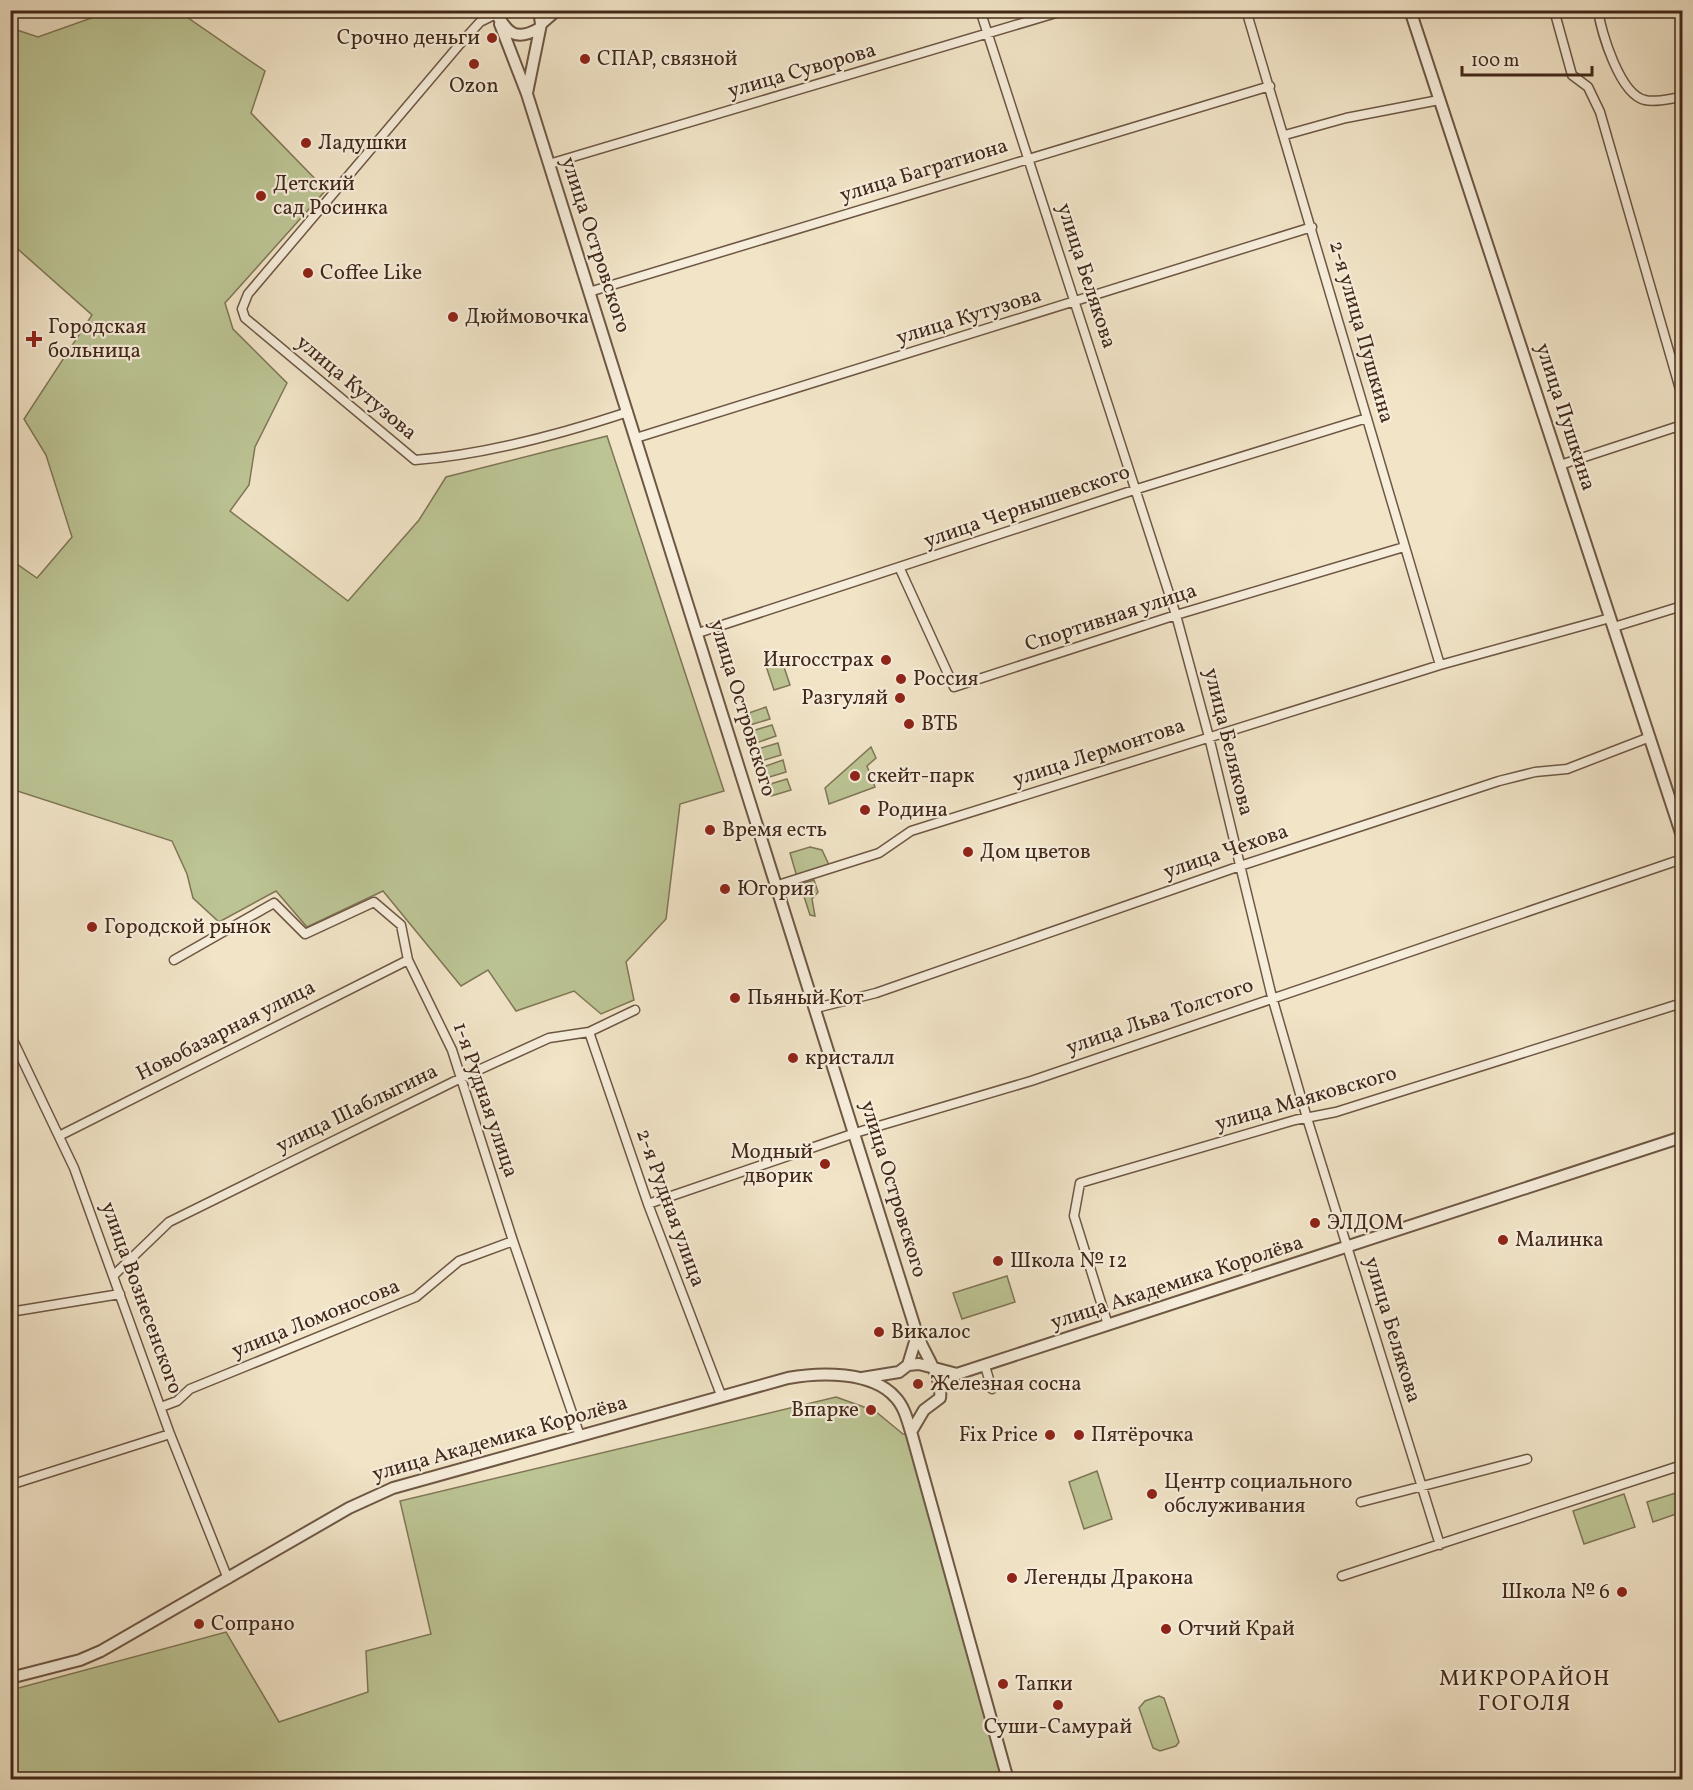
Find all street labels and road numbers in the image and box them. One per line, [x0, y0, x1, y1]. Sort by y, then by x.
street label: улица Суворова [724, 36, 880, 106]
street label: улица Багратиона [836, 132, 1012, 210]
street label: улица Островского [553, 153, 637, 337]
street label: улица Белякова [1049, 200, 1123, 352]
street label: 2-я улица Пушкина [1321, 238, 1401, 426]
street label: улица Кутузова [893, 281, 1045, 353]
street label: улица Кутузова [289, 329, 423, 447]
street label: улица Пушкина [1527, 339, 1603, 495]
street label: улица Чернышевского [920, 458, 1134, 556]
street label: Спортивная улица [1021, 577, 1201, 659]
street label: улица Островского [701, 616, 783, 800]
street label: улица Белякова [1196, 665, 1260, 819]
street label: улица Лермонтова [1009, 711, 1189, 795]
street label: улица Чехова [1160, 817, 1292, 887]
street label: улица Льва Толстого [1062, 971, 1258, 1063]
street label: Новобазарная улица [131, 973, 321, 1089]
street label: 1-я Рудная улица [445, 1018, 525, 1182]
street label: улица Шаблыгина [271, 1057, 443, 1161]
street label: улица Маяковского [1212, 1059, 1400, 1139]
street label: улица Островского [852, 1097, 934, 1281]
street label: 2-я Рудная улица [628, 1125, 712, 1291]
street label: улица Вознесенского [93, 1198, 189, 1398]
street label: улица Академика Королёва [1047, 1228, 1307, 1338]
street label: улица Белякова [1356, 1253, 1428, 1407]
street label: улица Ломоносова [228, 1272, 404, 1366]
street label: улица Академика Королёва [369, 1389, 631, 1489]

